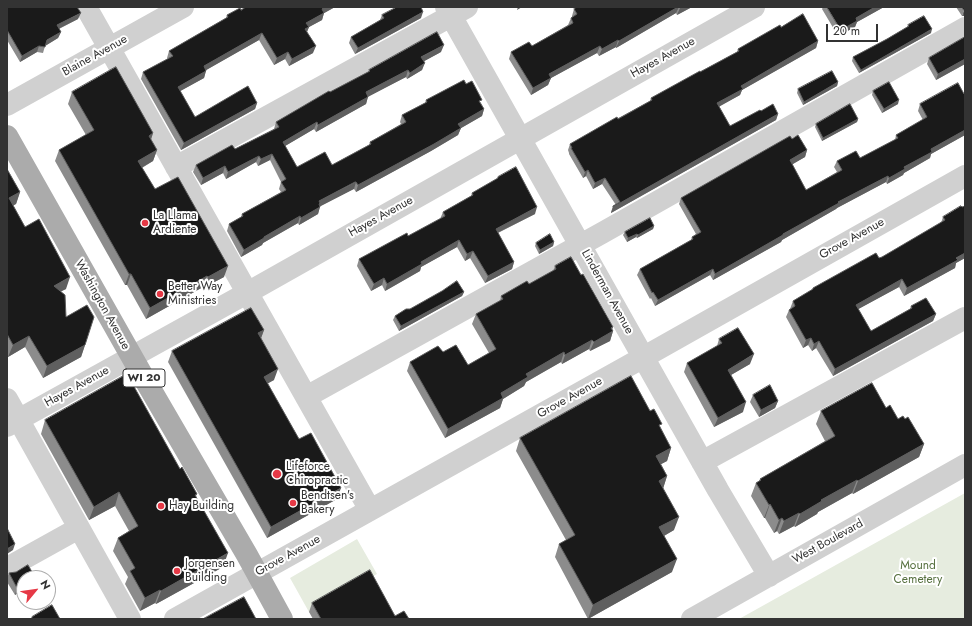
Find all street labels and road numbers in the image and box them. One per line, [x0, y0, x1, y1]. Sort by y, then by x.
street label: Blaine Avenue [60, 32, 130, 80]
street label: Hayes Avenue [628, 34, 698, 82]
street label: Hayes Avenue [346, 193, 416, 241]
street label: Grove Avenue [817, 215, 887, 263]
street label: Linderman Avenue [578, 247, 636, 337]
street label: Washington Avenue [71, 258, 133, 352]
street label: Hayes Avenue [42, 363, 112, 411]
road number: WI 20 [123, 369, 165, 387]
street label: Grove Avenue [535, 374, 605, 422]
street label: West Boulevard [790, 517, 866, 567]
street label: Grove Avenue [253, 532, 323, 580]

